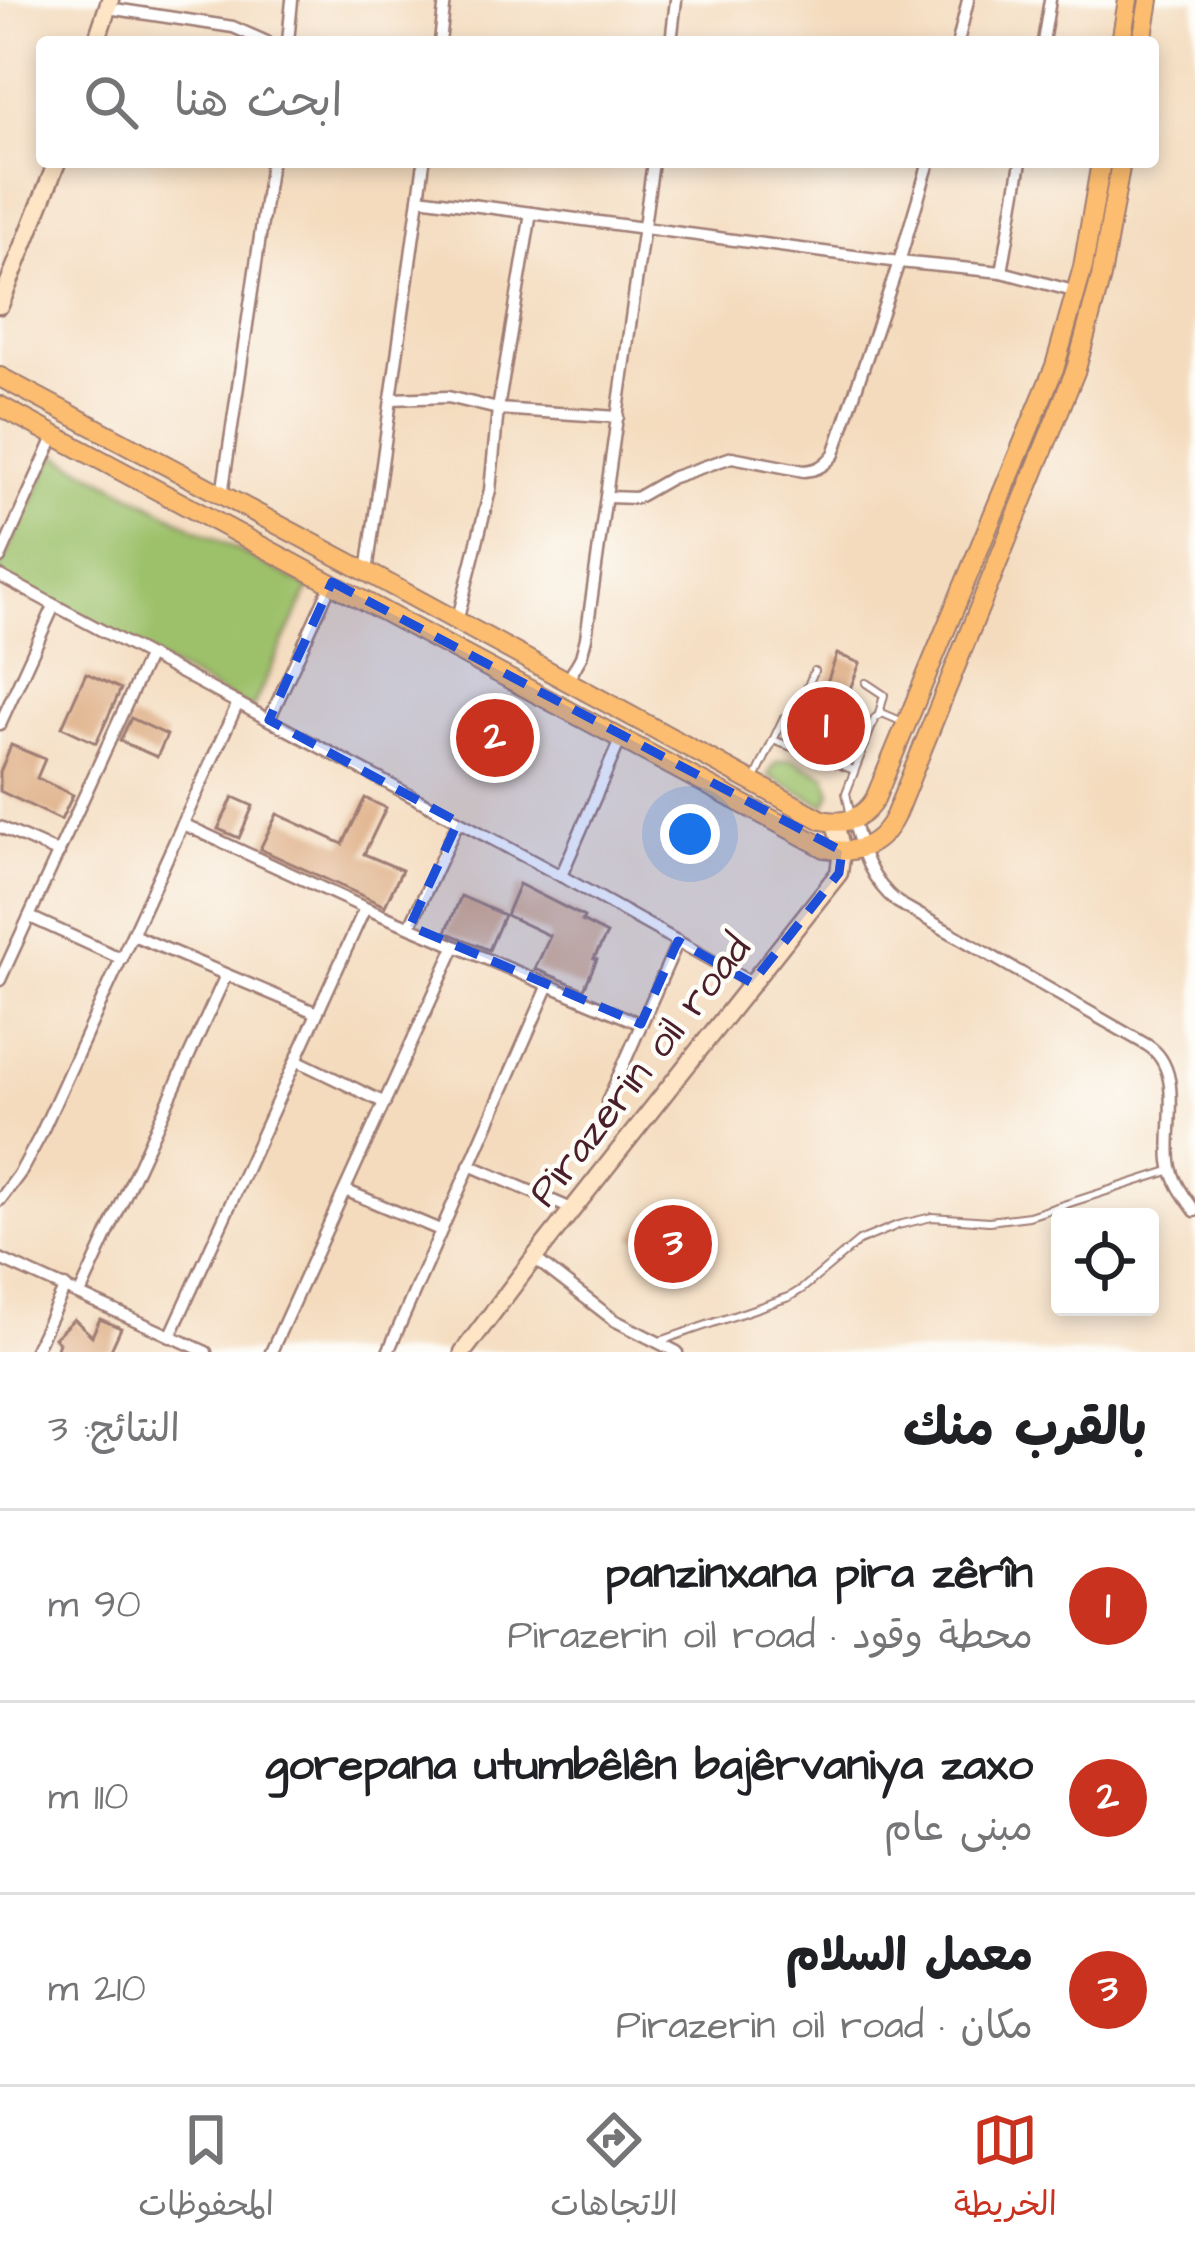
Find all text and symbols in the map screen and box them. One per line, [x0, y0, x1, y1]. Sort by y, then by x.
search box [36, 36, 1159, 168]
icon: search [78, 69, 144, 135]
text: ابحث هنا [174, 71, 342, 133]
pin: 1 [787, 681, 865, 771]
pin: 2 [456, 693, 534, 783]
your location [660, 804, 720, 864]
street label: Pirazerin oil road [515, 922, 765, 1219]
pin: 3 [634, 1199, 712, 1289]
map controls [1051, 1208, 1159, 1316]
button: locate [1051, 1208, 1159, 1316]
text: بالقرب منك [903, 1394, 1147, 1465]
text: النتائج: 3 [48, 1403, 180, 1457]
text: panzinxana pira zêrîn [605, 1543, 1033, 1605]
text: 90 m [48, 1579, 141, 1633]
text: 1 [1106, 1579, 1111, 1633]
text: محطة وقود · Pirazerin oil road [507, 1610, 1033, 1664]
text: gorepana utumbêlên bajêrvaniya zaxo [265, 1735, 1033, 1797]
text: 110 m [48, 1771, 129, 1825]
text: 2 [1097, 1771, 1119, 1825]
text: مبنى عام [884, 1802, 1033, 1856]
text: معمل السلام [786, 1926, 1033, 1988]
text: 210 m [48, 1963, 146, 2017]
text: 3 [1098, 1963, 1118, 2017]
text: مكان · Pirazerin oil road [616, 2000, 1033, 2054]
tab: المحفوظات [138, 2107, 274, 2233]
tab: الاتجاهات [550, 2107, 678, 2233]
tab: الخريطة [954, 2107, 1057, 2233]

